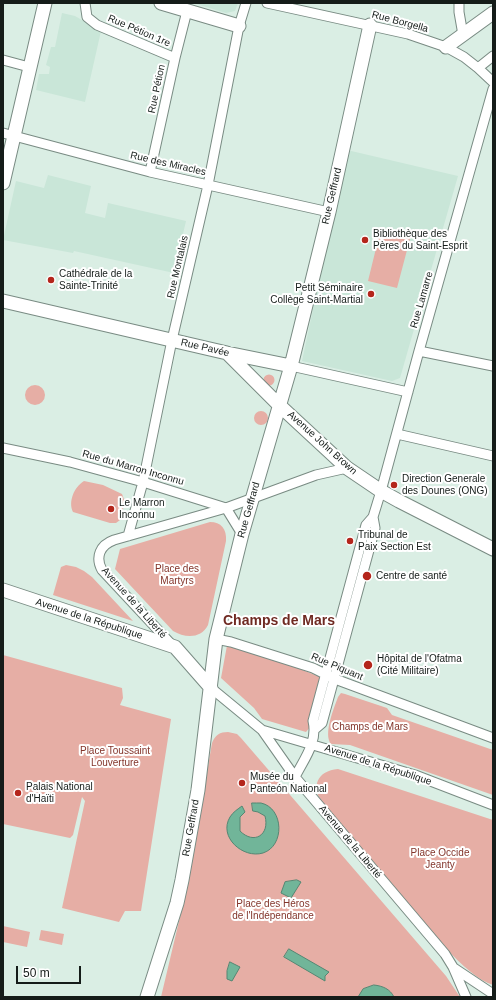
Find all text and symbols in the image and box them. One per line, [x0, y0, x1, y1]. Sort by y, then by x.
street label: Rue Borgella [371, 9, 429, 35]
street label: Rue Pétion 1re [106, 12, 172, 50]
street label: Rue Pétion [146, 64, 168, 114]
street label: Rue des Miracles [129, 149, 207, 179]
street label: Rue Geffrard [320, 167, 344, 225]
place label: Bibliothèque des Pères du Saint-Esprit [373, 228, 467, 252]
street label: Rue Montalais [165, 235, 191, 299]
marker: Bibliothèque des Pères du Saint-Esprit [360, 235, 370, 245]
place label: Cathédrale de la Sainte-Trinité [59, 268, 132, 292]
street label: Rue Lamarre [408, 270, 436, 330]
marker: Cathédrale de la Sainte-Trinité [46, 275, 56, 285]
place label: Petit Séminaire Collège Saint-Martial [270, 282, 363, 306]
marker: Petit Séminaire Collège Saint-Martial [366, 289, 376, 299]
street label: Rue Pavée [180, 337, 230, 359]
street label: Avenue John Brown [285, 409, 359, 477]
street label: Rue du Marron Inconnu [81, 448, 185, 488]
place label: Direction Generale des Dounes (ONG) [402, 473, 488, 496]
marker: Direction Generale des Dounes (ONG) [389, 480, 399, 490]
street label: Rue Geffrard [235, 481, 263, 539]
place label: Le Marron Inconnu [119, 497, 165, 520]
marker: Le Marron Inconnu [106, 504, 116, 514]
place label: Tribunal de Paix Section Est [358, 529, 431, 552]
marker: Tribunal de Paix Section Est [345, 536, 355, 546]
park label: Place des Martyrs [155, 563, 199, 586]
street label: Avenue de la Liberté [99, 565, 169, 641]
marker: Centre de santé [361, 570, 373, 582]
place label: Centre de santé [376, 570, 447, 582]
street label: Avenue de la République [34, 596, 144, 642]
district label: Champs de Mars [223, 613, 335, 629]
street label: Rue Piquant [309, 651, 365, 683]
place label: Hôpital de l'Ofatma (Cité Militaire) [377, 653, 462, 676]
marker: Hôpital de l'Ofatma (Cité Militaire) [362, 659, 374, 671]
park label: Champs de Mars [332, 721, 408, 733]
street label: Avenue de la République [323, 742, 433, 788]
park label: Place Toussaint Louverture [80, 745, 150, 768]
place label: Musée du Panteón National [250, 771, 327, 794]
marker: Musée du Panteón National [237, 778, 247, 788]
place label: Palais National d'Haïti [26, 781, 93, 804]
marker: Palais National d'Haïti [13, 788, 23, 798]
street label: Rue Geffrard [180, 799, 202, 857]
street label: Avenue de la Liberté [316, 803, 384, 881]
park label: Place Occide Jeanty [411, 847, 469, 870]
park label: Place des Héros de l'Indépendance [232, 898, 314, 922]
scale bar [18, 958, 83, 984]
text: 50 m [23, 966, 50, 980]

